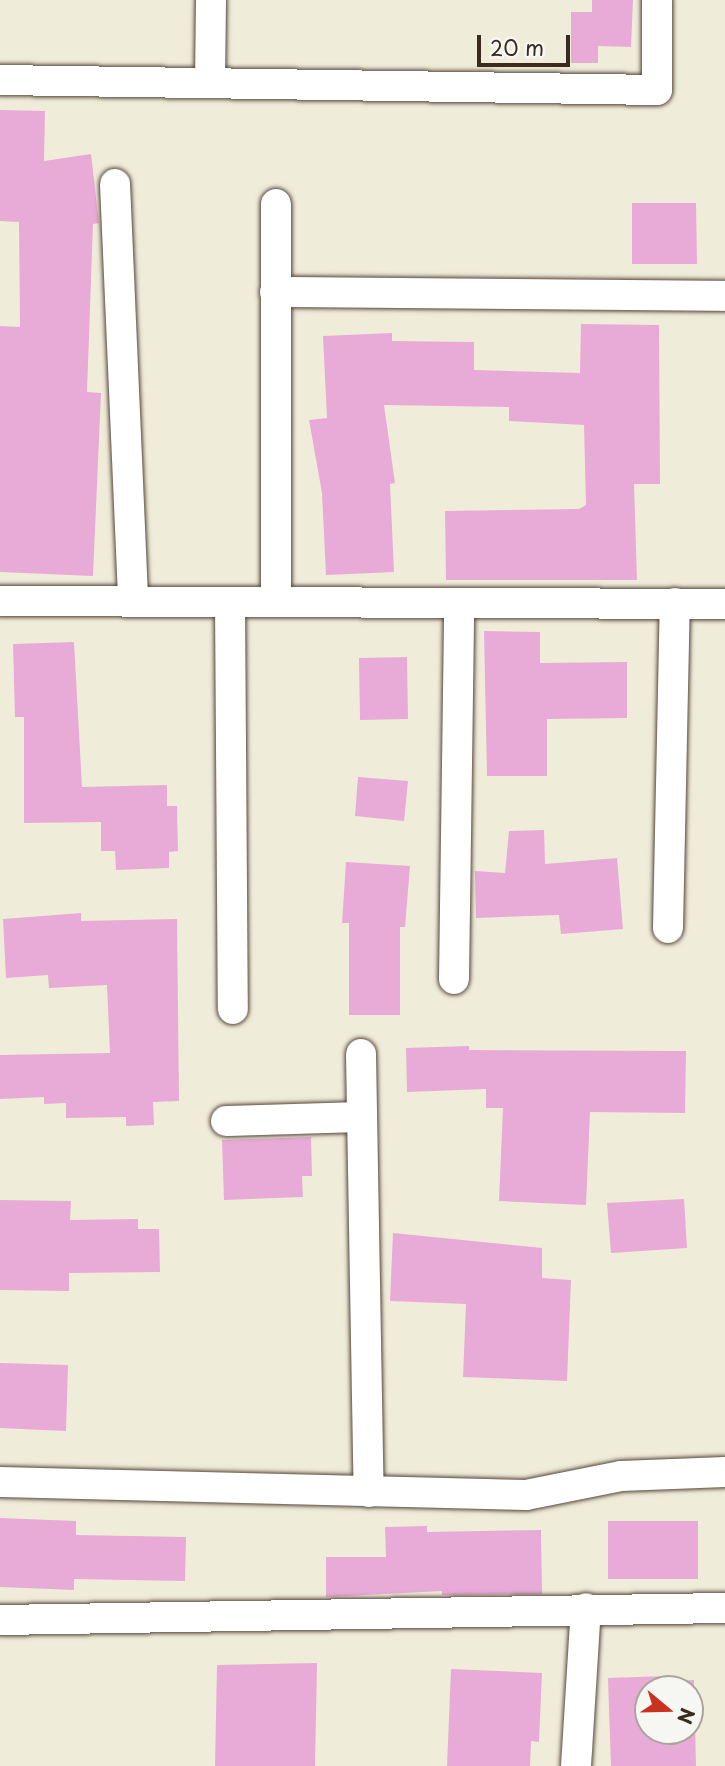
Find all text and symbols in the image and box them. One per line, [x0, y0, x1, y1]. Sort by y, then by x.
scale bar [480, 21, 573, 65]
text: 20 m [490, 31, 544, 63]
north arrow [634, 1675, 704, 1745]
text: N [671, 1705, 703, 1728]

